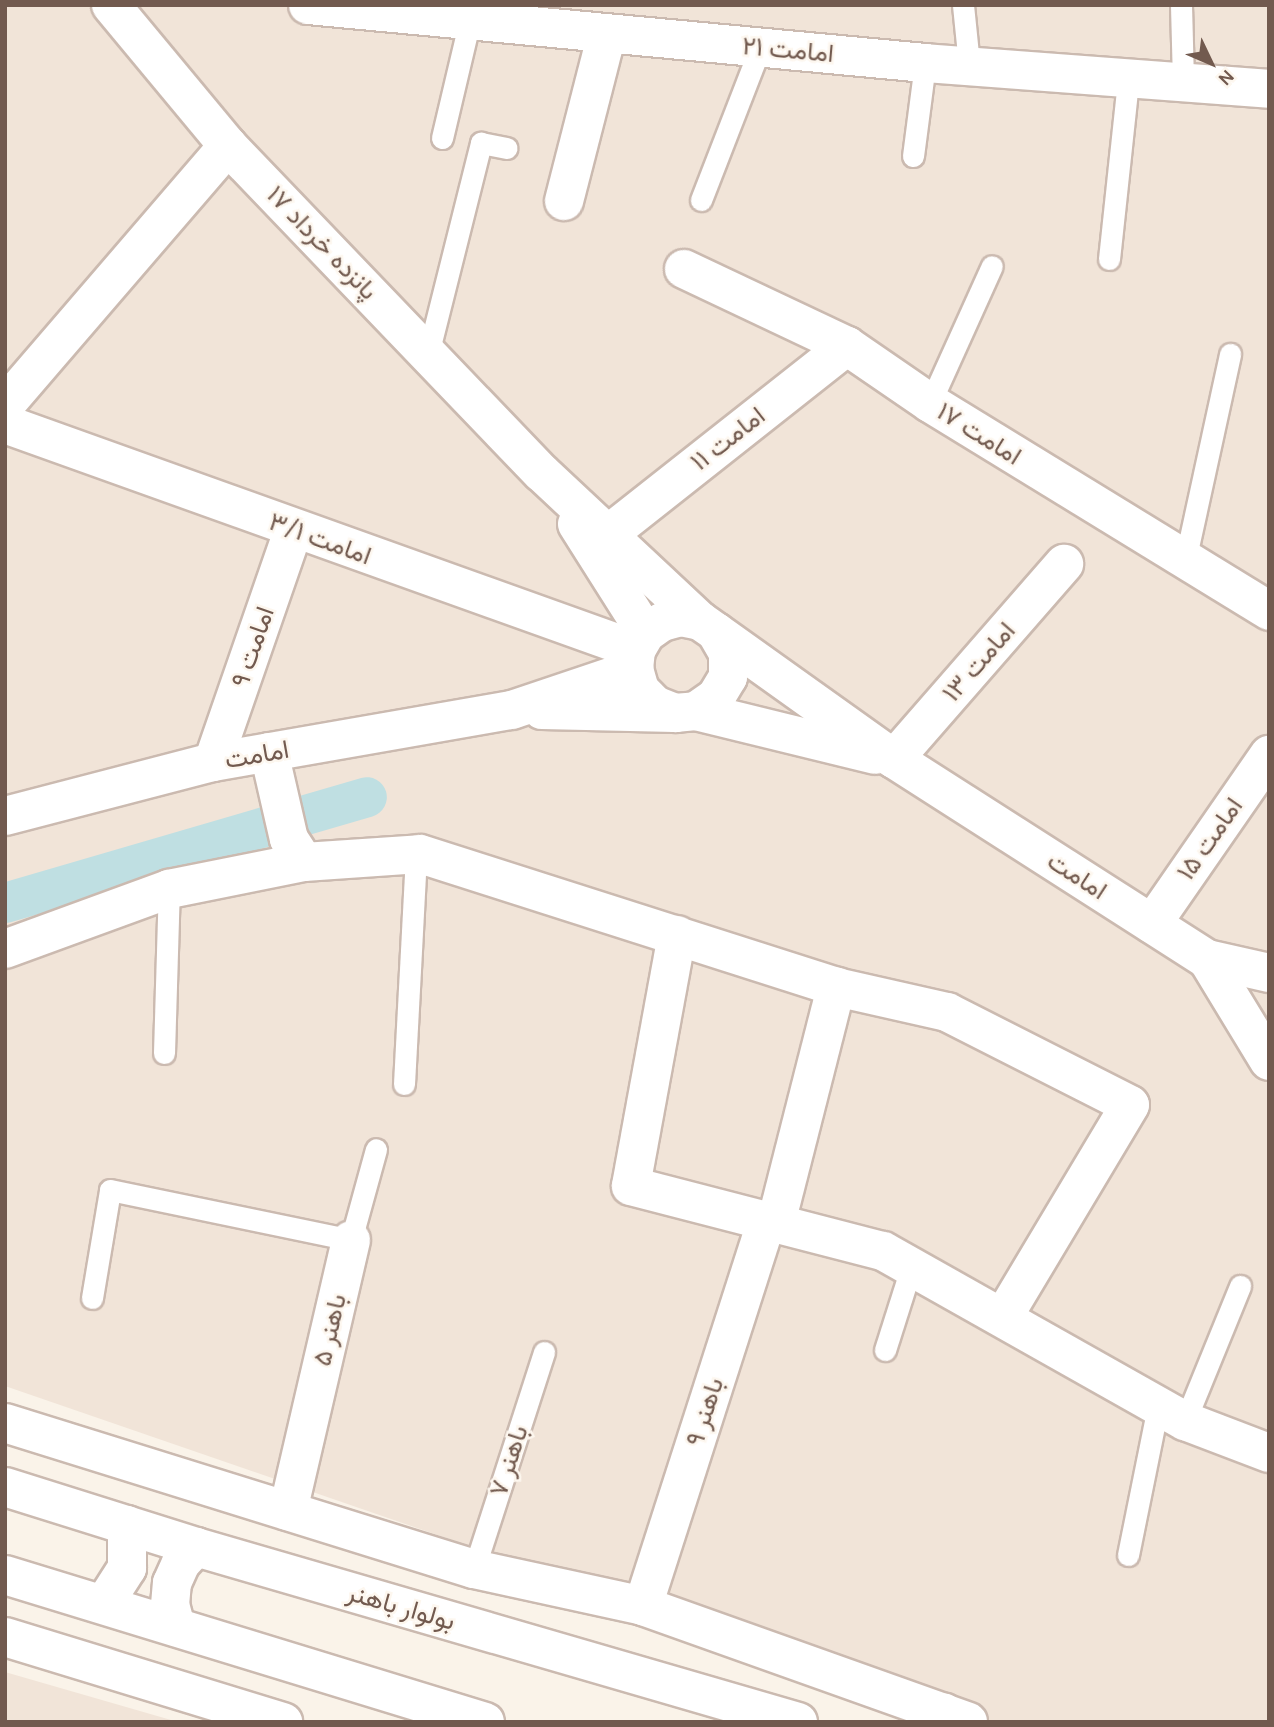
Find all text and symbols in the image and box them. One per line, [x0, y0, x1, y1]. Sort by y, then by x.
north arrow [1176, 28, 1246, 98]
street label: امامت ۲۱ [741, 30, 835, 70]
text: N [1213, 65, 1239, 90]
street label: پانزده خرداد ۱۷ [260, 180, 384, 306]
street label: امامت ۱۷ [931, 396, 1027, 472]
street label: امامت ۱۱ [685, 400, 771, 478]
street label: امامت ۳/۱ [265, 506, 375, 572]
street label: امامت ۹ [225, 602, 281, 692]
street label: امامت ۱۳ [936, 616, 1022, 708]
street label: امامت [222, 734, 292, 776]
street label: امامت ۱۵ [1170, 792, 1250, 886]
street label: امامت [1041, 845, 1113, 907]
street label: باهنر ۵ [307, 1291, 353, 1369]
street label: باهنر ۹ [679, 1374, 731, 1450]
street label: باهنر ۷ [483, 1422, 535, 1500]
street label: بولوار باهنر [343, 1577, 459, 1637]

